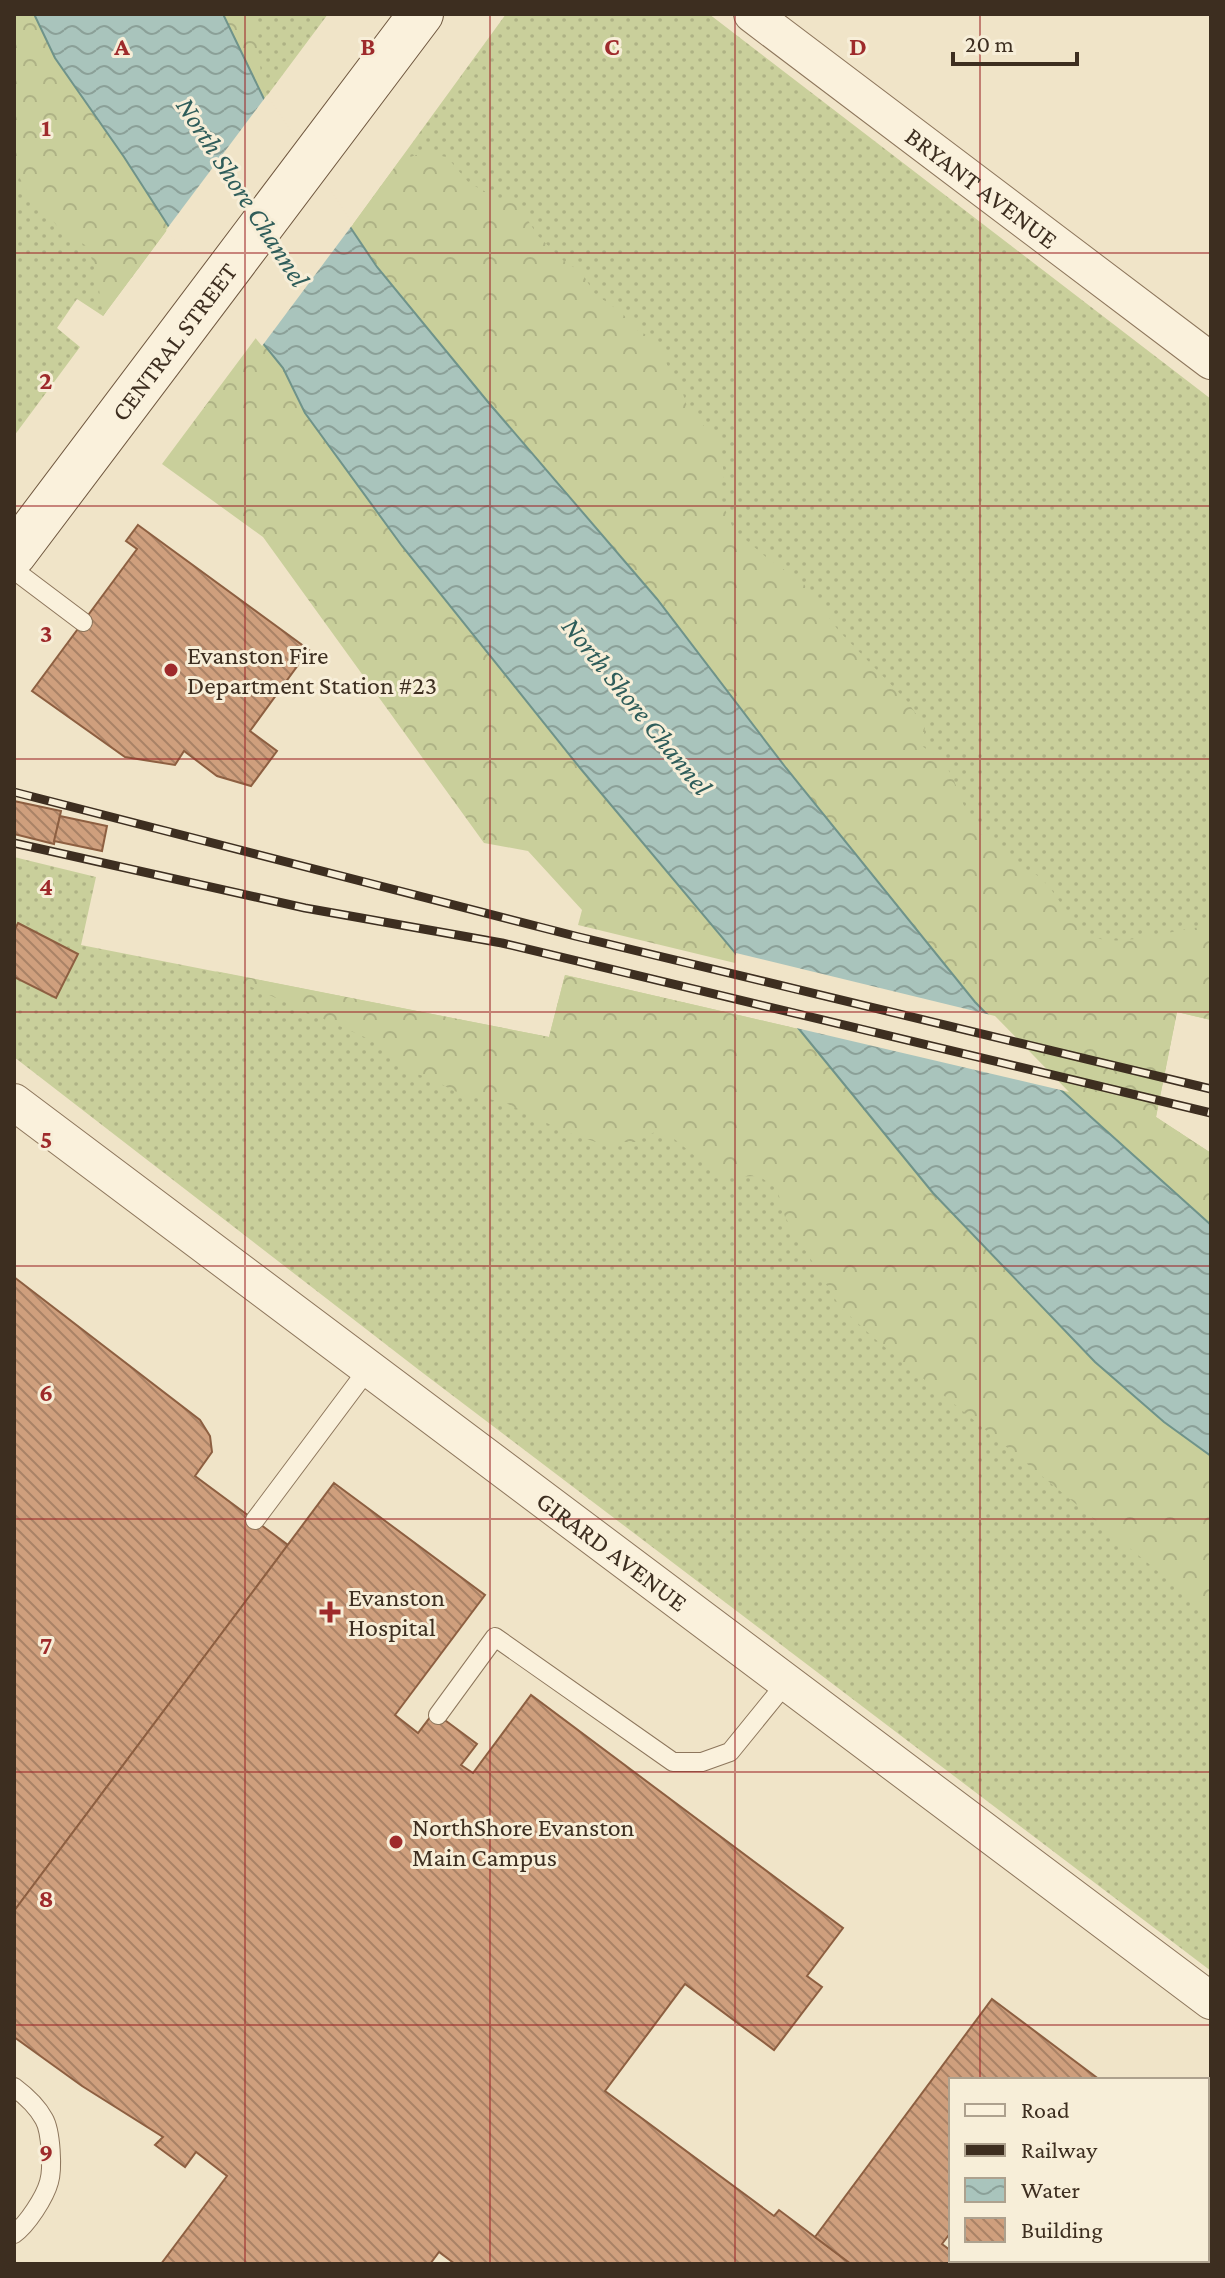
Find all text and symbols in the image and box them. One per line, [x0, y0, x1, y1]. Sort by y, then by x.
scale bar [953, 16, 1077, 66]
text: 20 m [965, 30, 1014, 57]
text: A [113, 32, 130, 61]
text: B [360, 32, 376, 61]
text: C [604, 32, 620, 61]
text: D [849, 32, 867, 61]
water label: North Shore Channel [170, 91, 316, 294]
text: 1 [41, 113, 51, 142]
street label: BRYANT AVENUE [900, 121, 1063, 254]
street label: CENTRAL STREET [105, 257, 243, 426]
text: 2 [39, 366, 53, 395]
water label: North Shore Channel [556, 611, 719, 802]
text: 3 [40, 619, 52, 648]
place label: Evanston Fire Department Station #23 [187, 641, 437, 700]
marker: Evanston Fire Department Station #23 [162, 661, 180, 679]
text: 4 [39, 872, 53, 901]
text: 5 [40, 1125, 52, 1154]
text: 6 [39, 1378, 53, 1407]
street label: GIRARD AVENUE [531, 1485, 693, 1617]
place label: Evanston Hospital [348, 1583, 445, 1642]
marker: Evanston Hospital [319, 1601, 341, 1623]
text: 7 [40, 1631, 52, 1660]
place label: NorthShore Evanston Main Campus [412, 1813, 635, 1872]
marker: NorthShore Evanston Main Campus [387, 1833, 405, 1851]
text: 8 [38, 1884, 54, 1913]
legend [949, 2078, 1209, 2262]
text: Road [1021, 2096, 1070, 2123]
text: Railway [1021, 2136, 1098, 2163]
text: 9 [39, 2138, 53, 2167]
text: Water [1021, 2176, 1080, 2203]
text: Building [1021, 2216, 1103, 2243]

